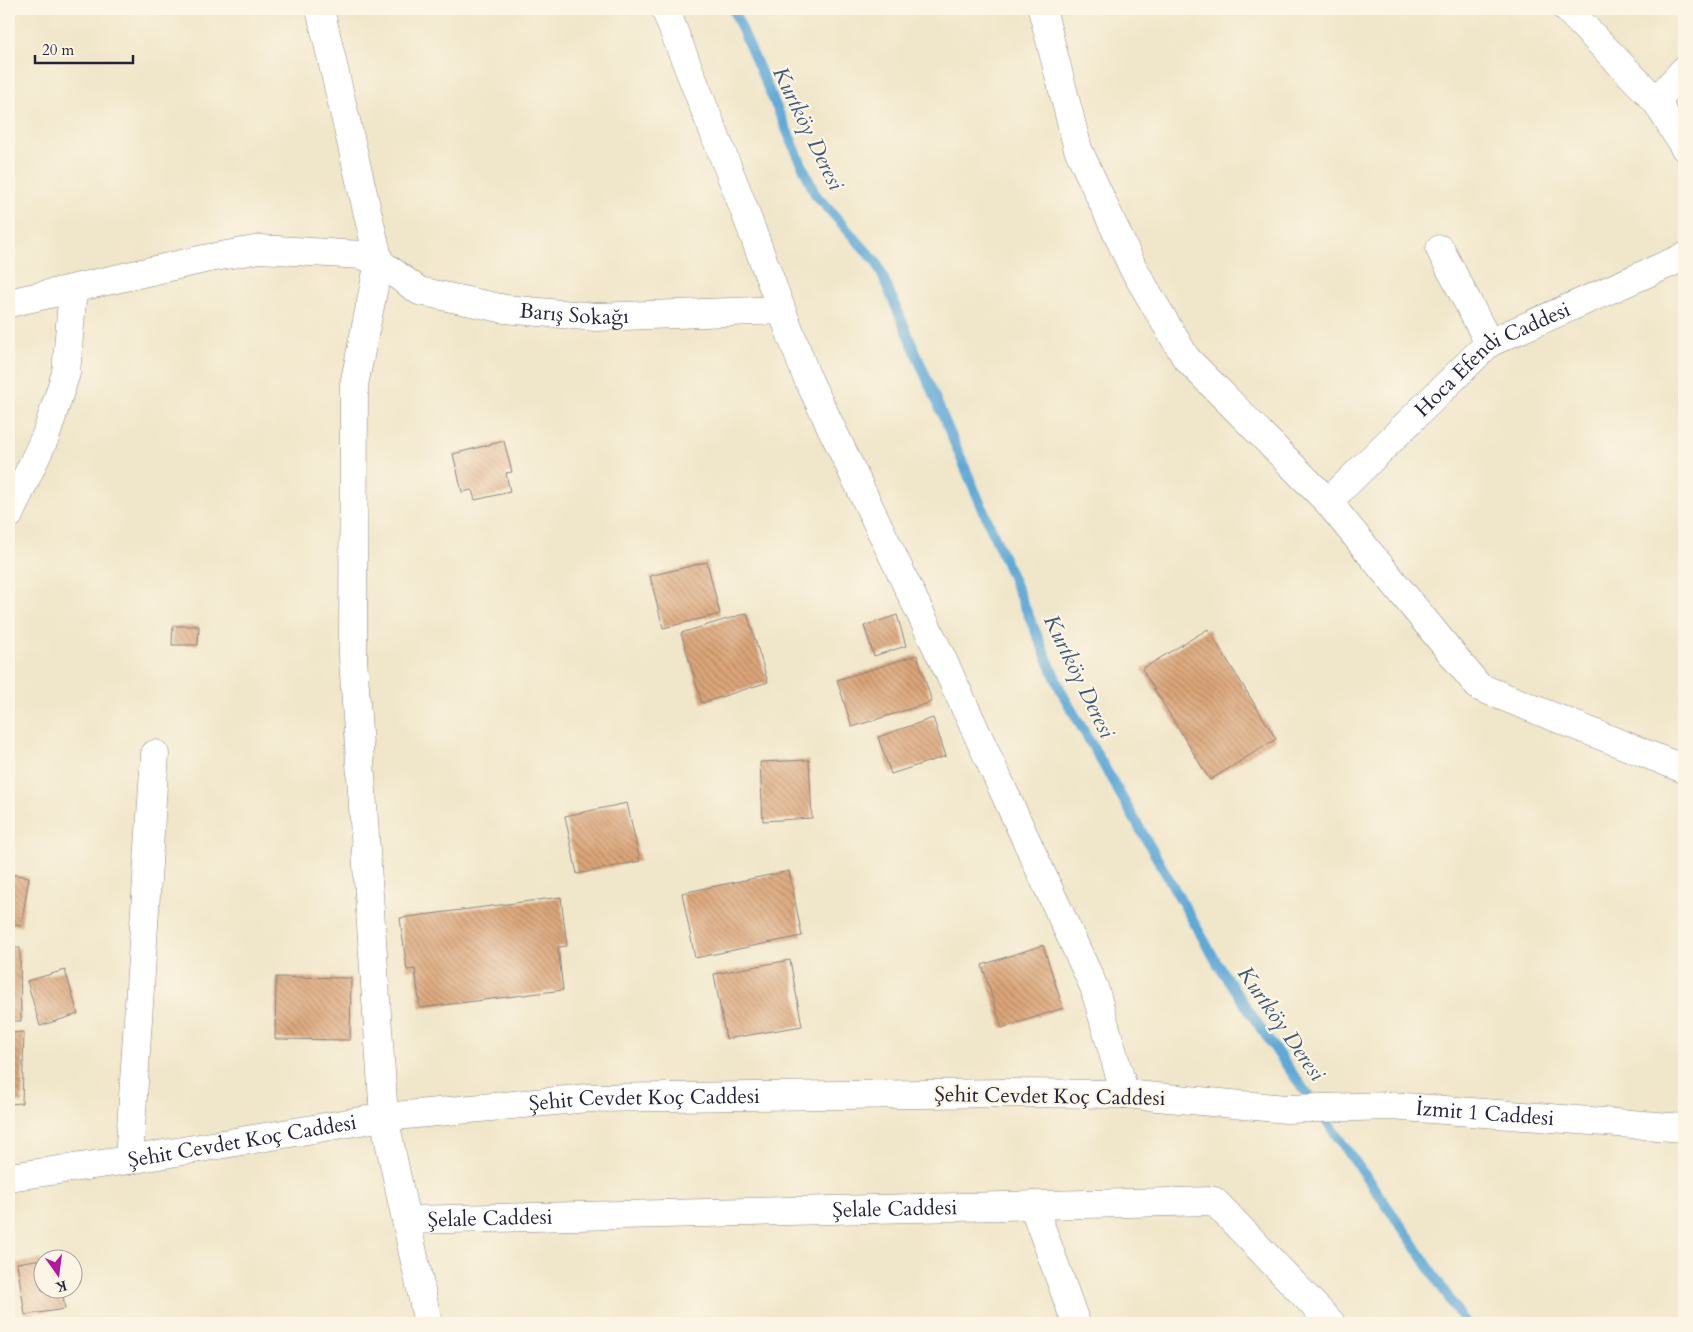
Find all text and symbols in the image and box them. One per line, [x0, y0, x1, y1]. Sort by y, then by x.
scale bar [35, 32, 132, 64]
text: 20 m [42, 40, 74, 60]
water label: Kurtköy Deresi [765, 62, 851, 196]
street label: Hoca Efendi Caddesi [1408, 295, 1575, 424]
street label: Barış Sokağı [518, 296, 629, 332]
water label: Kurtköy Deresi [1036, 610, 1122, 744]
water label: Kurtköy Deresi [1230, 960, 1332, 1088]
street label: Şehit Cevdet Koç Caddesi [934, 1080, 1166, 1113]
street label: Şehit Cevdet Koç Caddesi [528, 1082, 760, 1118]
street label: İzmit 1 Caddesi [1415, 1094, 1555, 1133]
street label: Şehit Cevdet Koç Caddesi [126, 1108, 359, 1175]
street label: Şelale Caddesi [832, 1193, 958, 1225]
street label: Şelale Caddesi [427, 1203, 553, 1234]
north arrow [32, 1250, 82, 1300]
text: K [53, 1276, 69, 1297]

